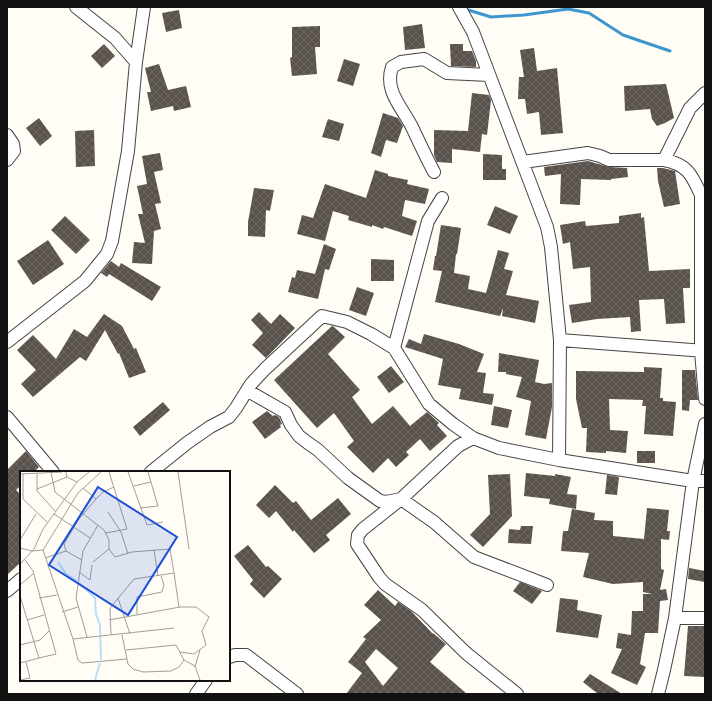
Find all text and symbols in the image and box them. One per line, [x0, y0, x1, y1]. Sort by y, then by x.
inset map [20, 471, 230, 681]

